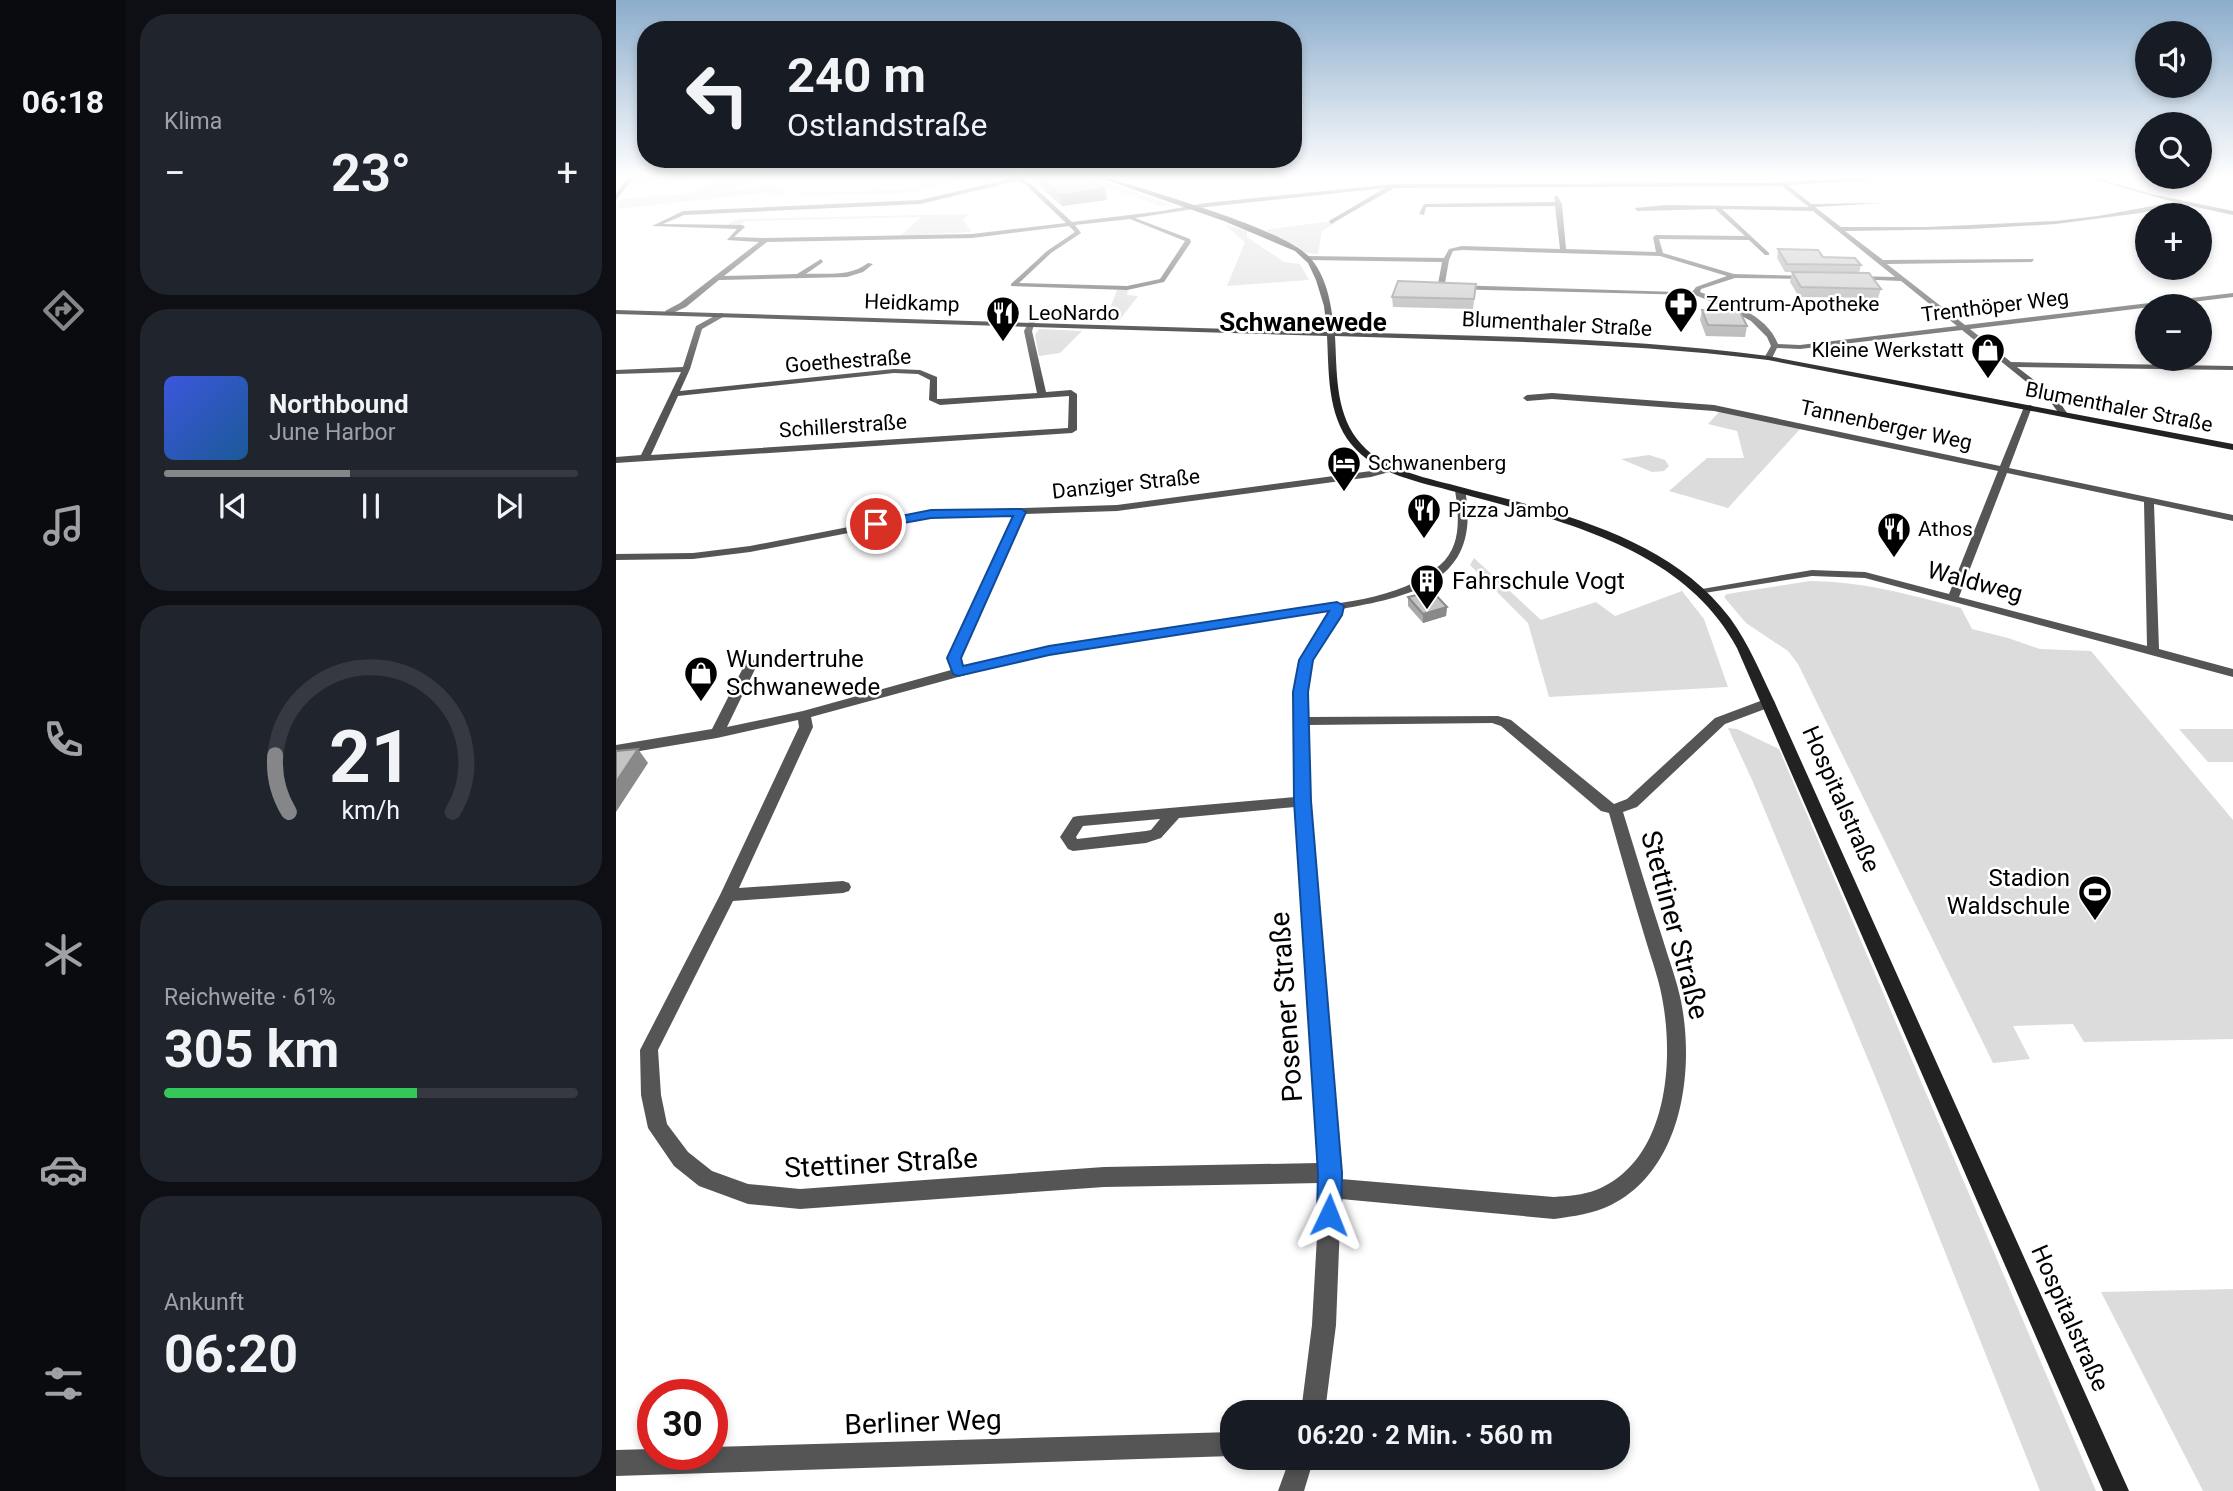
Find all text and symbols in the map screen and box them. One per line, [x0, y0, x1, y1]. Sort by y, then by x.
map controls [2135, 21, 2212, 371]
button: sound [2135, 21, 2212, 98]
text: 240 m [787, 47, 926, 104]
icon: left [672, 49, 763, 140]
text: 06:18 [22, 83, 104, 121]
text: Ostlandstraße [787, 106, 988, 144]
text: Klima [164, 108, 222, 135]
button: search [2135, 112, 2212, 189]
text: 23° [331, 143, 411, 204]
text: − [164, 151, 186, 195]
text: + [556, 151, 578, 195]
button: + [2135, 203, 2212, 280]
pharmacy icon: Zentrum-Apotheke [1662, 285, 1700, 334]
street label: Trenthöper Weg [1920, 285, 2070, 327]
icon: directions [39, 286, 88, 335]
street label: Heidkamp [864, 289, 960, 317]
place label: Zentrum-Apotheke [1706, 292, 1880, 316]
restaurant icon: LeoNardo [984, 294, 1022, 343]
button: − [2135, 294, 2212, 371]
place label: LeoNardo [1028, 301, 1120, 325]
district label: Schwanewede [1219, 307, 1387, 337]
street label: Blumenthaler Straße [1461, 307, 1653, 341]
shop icon: Kleine Werkstatt [1969, 331, 2007, 380]
place label: Kleine Werkstatt [1811, 338, 1964, 362]
street label: Goethestraße [784, 345, 912, 377]
street label: Blumenthaler Straße [2023, 377, 2215, 437]
text: Northbound [269, 389, 409, 419]
street label: Tannenberger Weg [1798, 395, 1974, 455]
street label: Schillerstraße [778, 410, 908, 442]
text: June Harbor [269, 419, 396, 446]
hotel icon: Schwanenberg [1325, 444, 1363, 493]
place label: Schwanenberg [1368, 451, 1506, 475]
street label: Danziger Straße [1051, 464, 1201, 504]
icon: previous [214, 487, 252, 525]
icon: pause [352, 487, 390, 525]
icon: next [490, 487, 528, 525]
restaurant icon: Pizza Jambo [1405, 491, 1443, 540]
pin [846, 494, 906, 554]
place label: Pizza Jambo [1448, 498, 1569, 522]
icon: music [39, 501, 88, 550]
icon: arrive [857, 505, 895, 543]
restaurant icon: Athos [1875, 510, 1913, 559]
place label: Athos [1918, 517, 1973, 541]
street label: Waldweg [1924, 556, 2026, 608]
building icon: Fahrschule Vogt [1408, 562, 1446, 611]
place label: Fahrschule Vogt [1452, 567, 1625, 595]
place label: Wundertruhe Schwanewede [726, 645, 880, 701]
shop icon: Wundertruhe Schwanewede [682, 654, 720, 703]
text: 21 [329, 714, 413, 800]
icon: phone [39, 715, 88, 764]
street label: Hospitalstraße [1796, 721, 1886, 877]
text: km/h [342, 795, 400, 824]
street label: Stettiner Straße [1634, 827, 1716, 1023]
place label: Stadion Waldschule [1947, 864, 2070, 920]
sports icon: Stadion Waldschule [2076, 873, 2114, 922]
street label: Posener Straße [1263, 911, 1309, 1103]
icon: climate [39, 930, 88, 979]
text: Reichweite · 61% [164, 984, 336, 1011]
text: 305 km [164, 1019, 339, 1080]
street label: Stettiner Straße [783, 1141, 979, 1185]
icon: car [39, 1145, 88, 1194]
position arrow [1292, 1178, 1366, 1252]
street label: Hospitalstraße [2025, 1240, 2115, 1396]
text: Ankunft [164, 1289, 244, 1316]
text: 06:20 [164, 1324, 298, 1385]
icon: filters [39, 1359, 88, 1408]
speed limit sign: 30 [637, 1379, 728, 1470]
street label: Berliner Weg [844, 1403, 1002, 1441]
text: 06:20 · 2 Min. · 560 m [1297, 1420, 1553, 1450]

